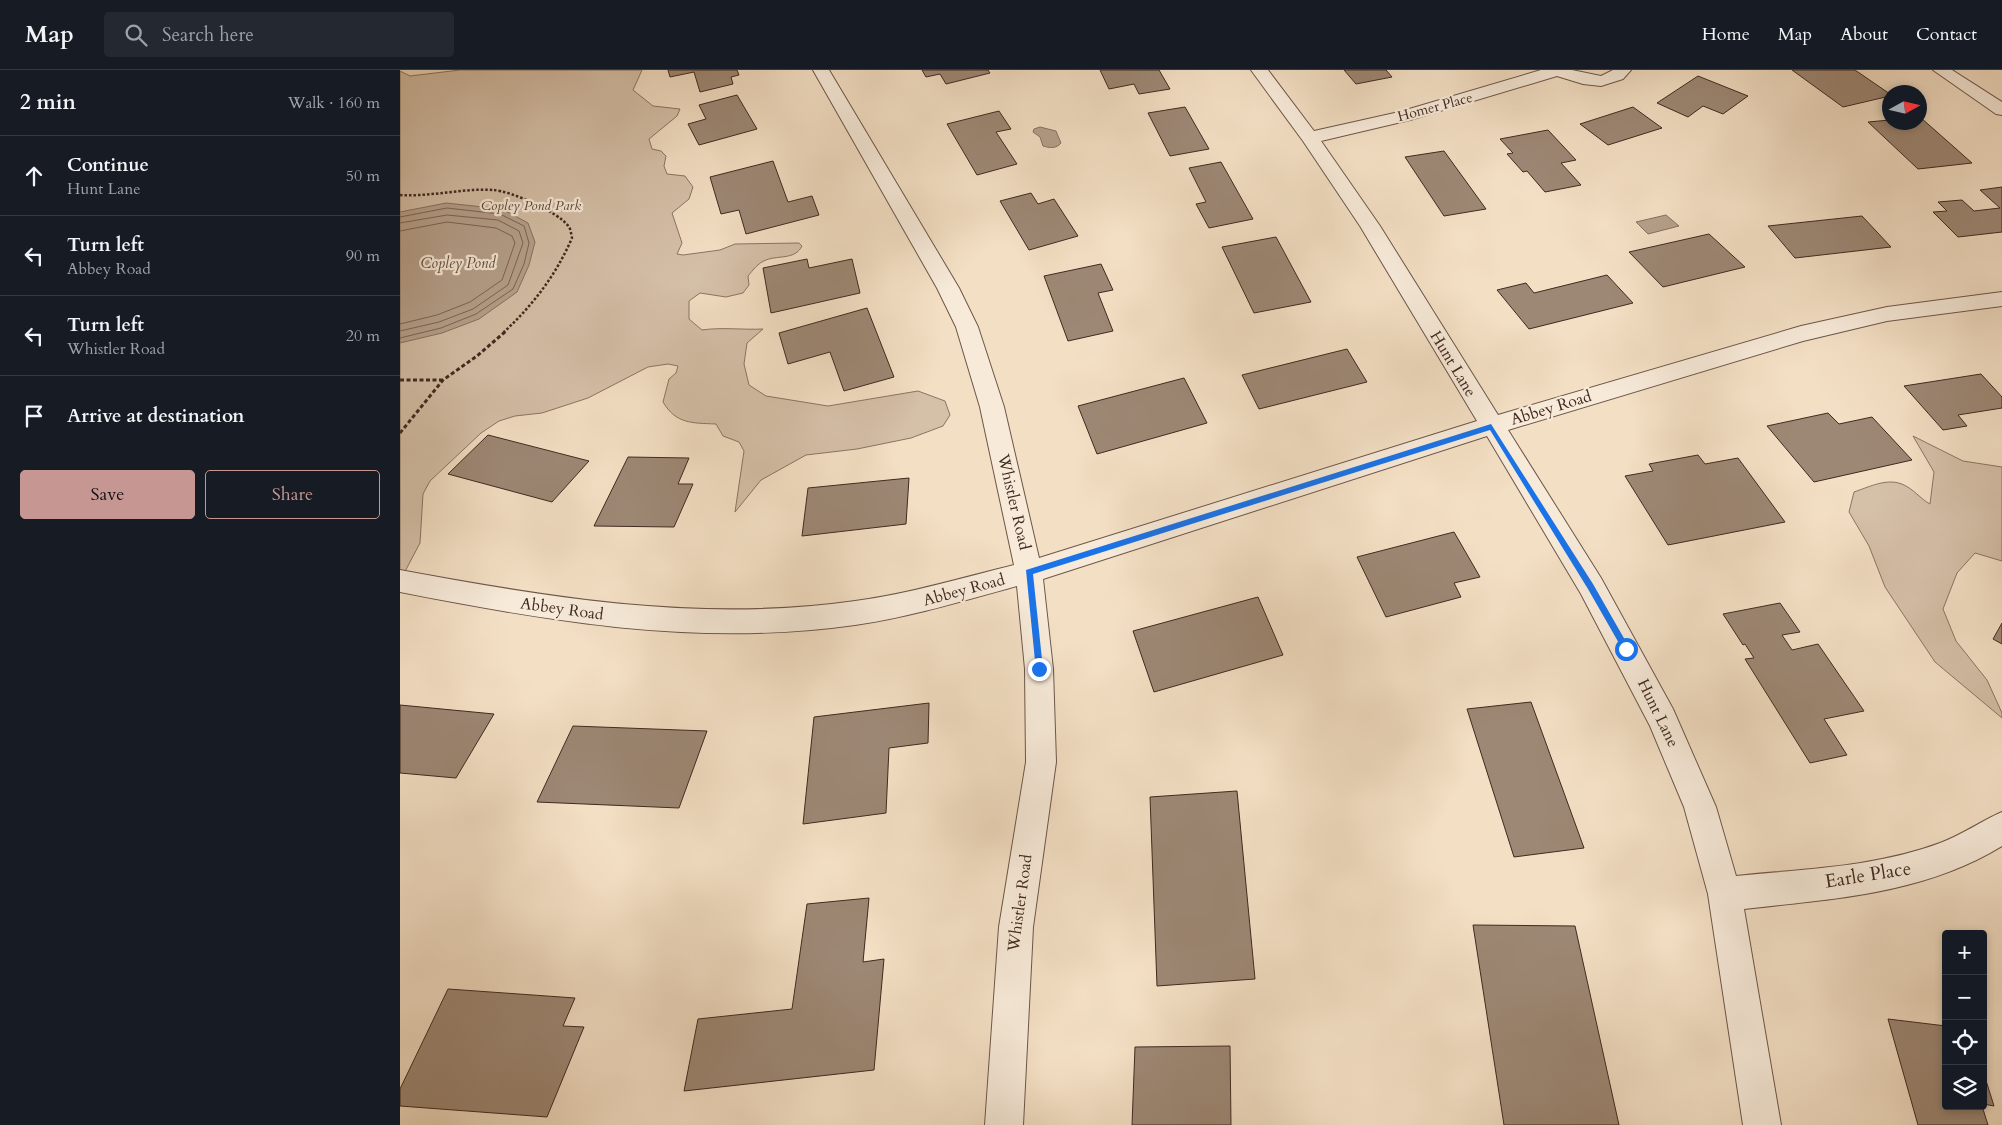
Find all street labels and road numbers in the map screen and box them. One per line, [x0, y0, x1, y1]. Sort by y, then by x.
street label: Homer Place [1395, 88, 1475, 126]
street label: Hunt Lane [1425, 327, 1481, 401]
street label: Abbey Road [1508, 385, 1595, 431]
street label: Whistler Road [992, 451, 1036, 553]
street label: Abbey Road [921, 568, 1008, 611]
street label: Abbey Road [519, 592, 605, 626]
street label: Hunt Lane [1632, 675, 1684, 751]
street label: Whistler Road [1002, 852, 1038, 954]
street label: Earle Place [1823, 855, 1913, 895]

